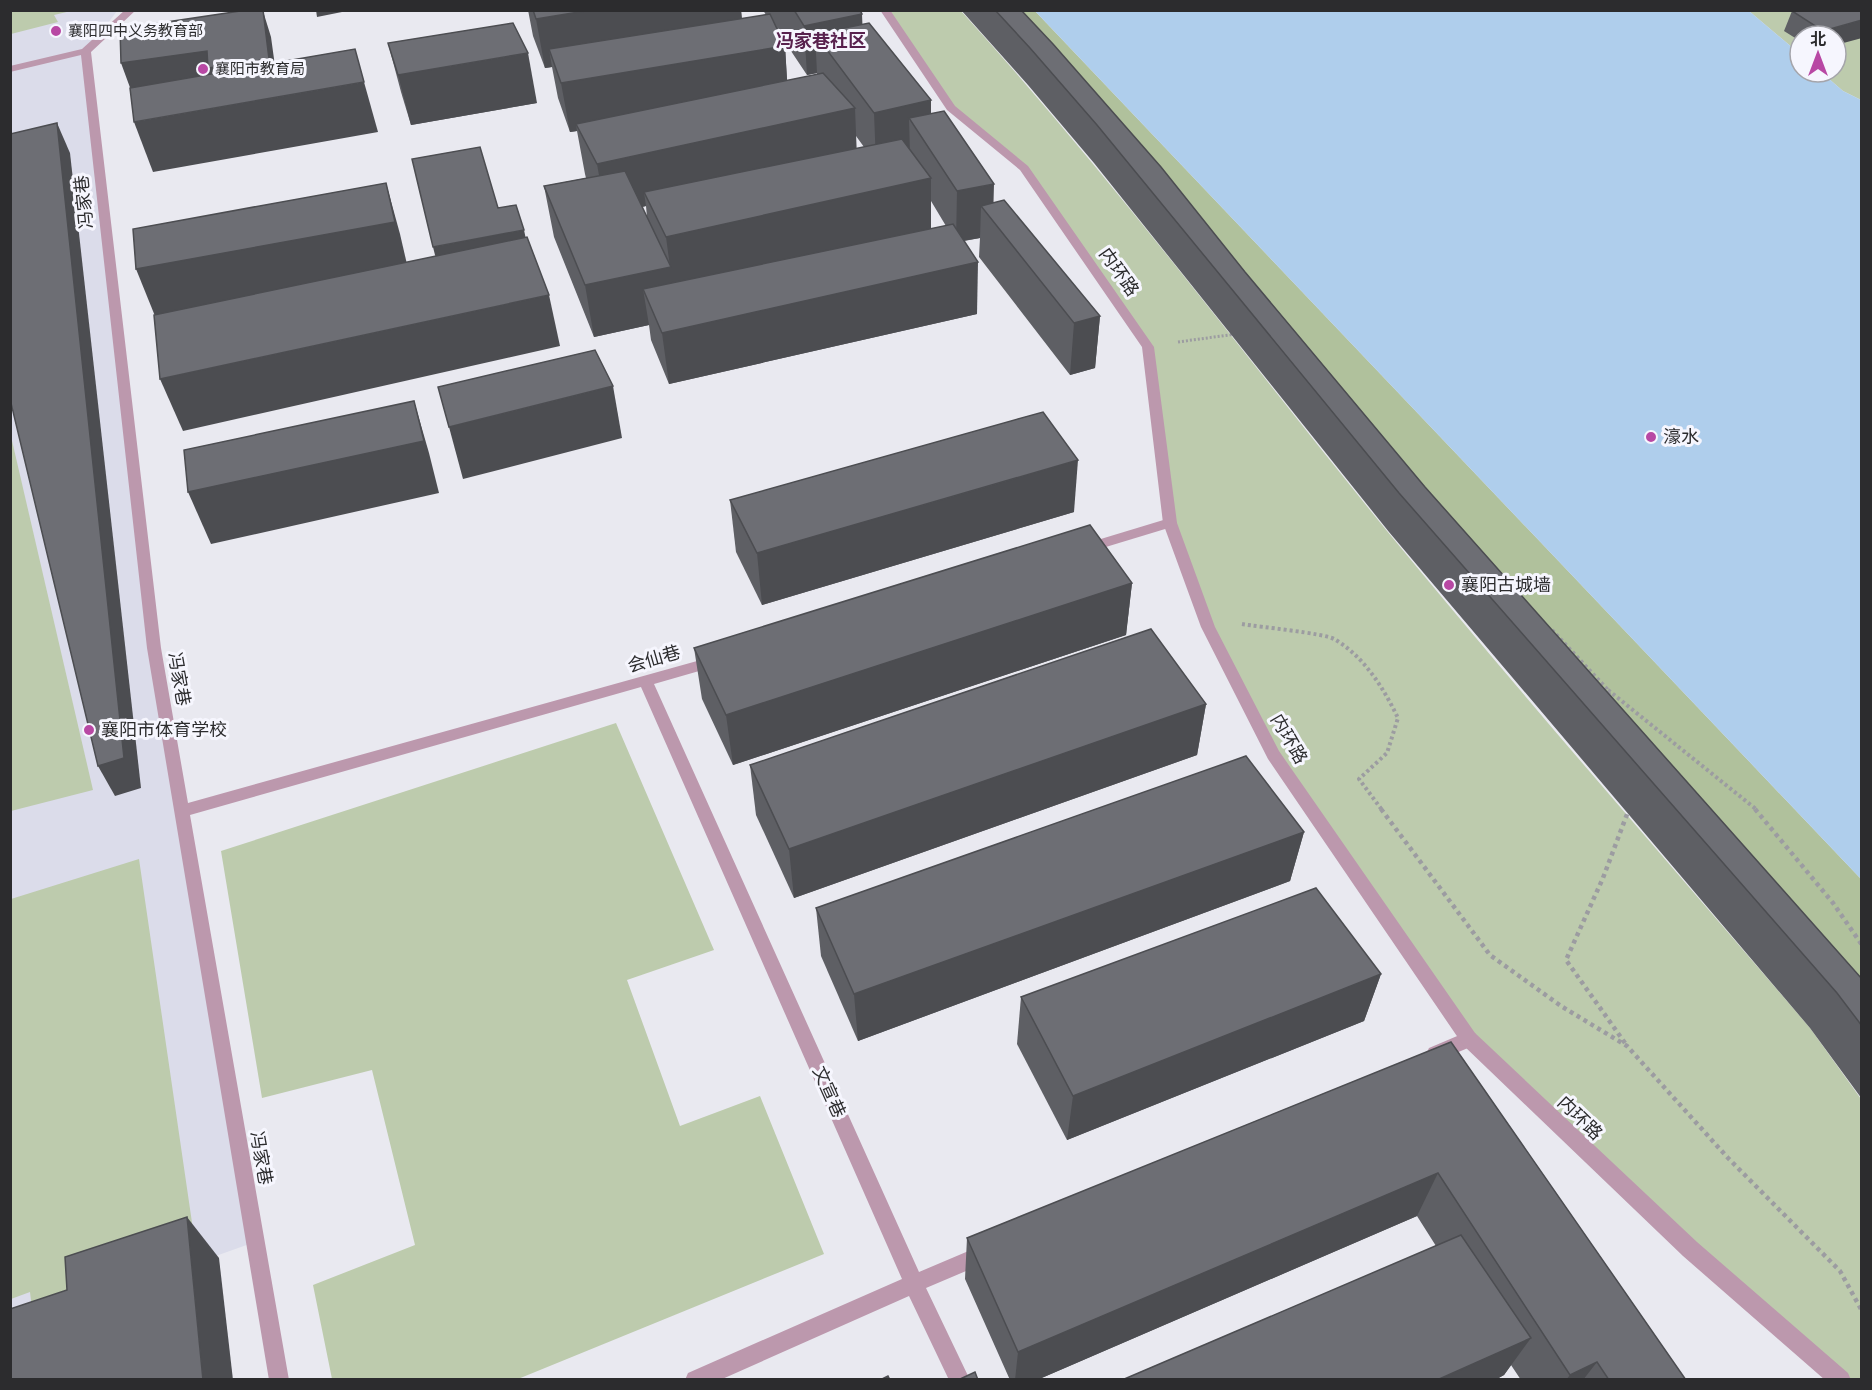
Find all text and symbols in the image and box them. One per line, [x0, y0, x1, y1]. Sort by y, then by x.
place label: 襄阳四中义务教育部 [68, 22, 203, 40]
marker: 襄阳四中义务教育部 [49, 24, 63, 38]
north arrow [1788, 24, 1848, 84]
district label: 冯家巷社区 [776, 30, 866, 52]
text: 北 [1810, 30, 1826, 49]
place label: 襄阳市教育局 [215, 60, 305, 78]
marker: 襄阳市教育局 [196, 62, 210, 76]
street label: 冯家巷 [70, 174, 98, 230]
street label: 内环路 [1095, 244, 1143, 300]
place label: 濠水 [1663, 426, 1699, 448]
marker: 濠水 [1644, 430, 1658, 444]
place label: 襄阳古城墙 [1461, 574, 1551, 596]
marker: 襄阳古城墙 [1442, 578, 1456, 592]
street label: 会仙巷 [625, 641, 683, 677]
street label: 冯家巷 [163, 651, 195, 707]
street label: 内环路 [1266, 710, 1312, 768]
place label: 襄阳市体育学校 [101, 719, 227, 741]
marker: 襄阳市体育学校 [82, 723, 96, 737]
street label: 文宣巷 [808, 1063, 850, 1121]
street label: 内环路 [1553, 1091, 1607, 1145]
street label: 冯家巷 [245, 1130, 277, 1186]

